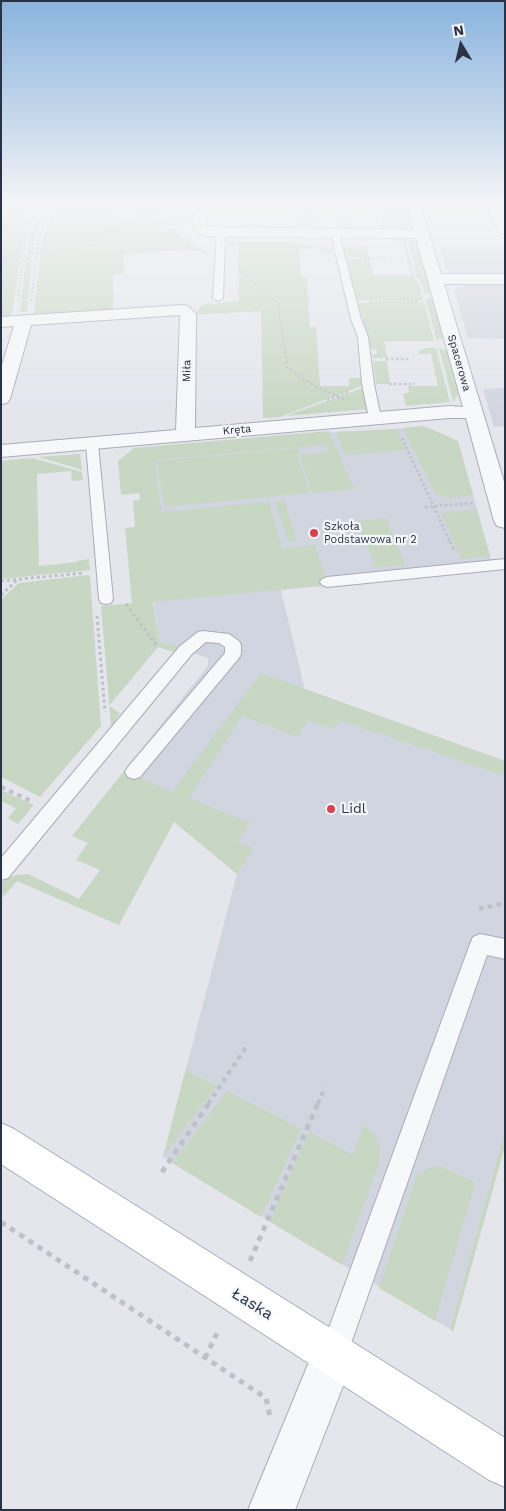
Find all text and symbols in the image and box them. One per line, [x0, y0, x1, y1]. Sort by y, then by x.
north arrow [436, 20, 486, 70]
text: N [452, 21, 465, 39]
street label: Spacerowa [445, 333, 473, 393]
street label: Miła [180, 360, 194, 382]
street label: Kręta [222, 422, 252, 438]
place label: Szkoła Podstawowa nr 2 [324, 520, 417, 546]
marker: Szkoła Podstawowa nr 2 [308, 527, 320, 539]
place label: Lidl [341, 801, 366, 817]
marker: Lidl [325, 803, 337, 815]
street label: Łaska [228, 1284, 276, 1324]

